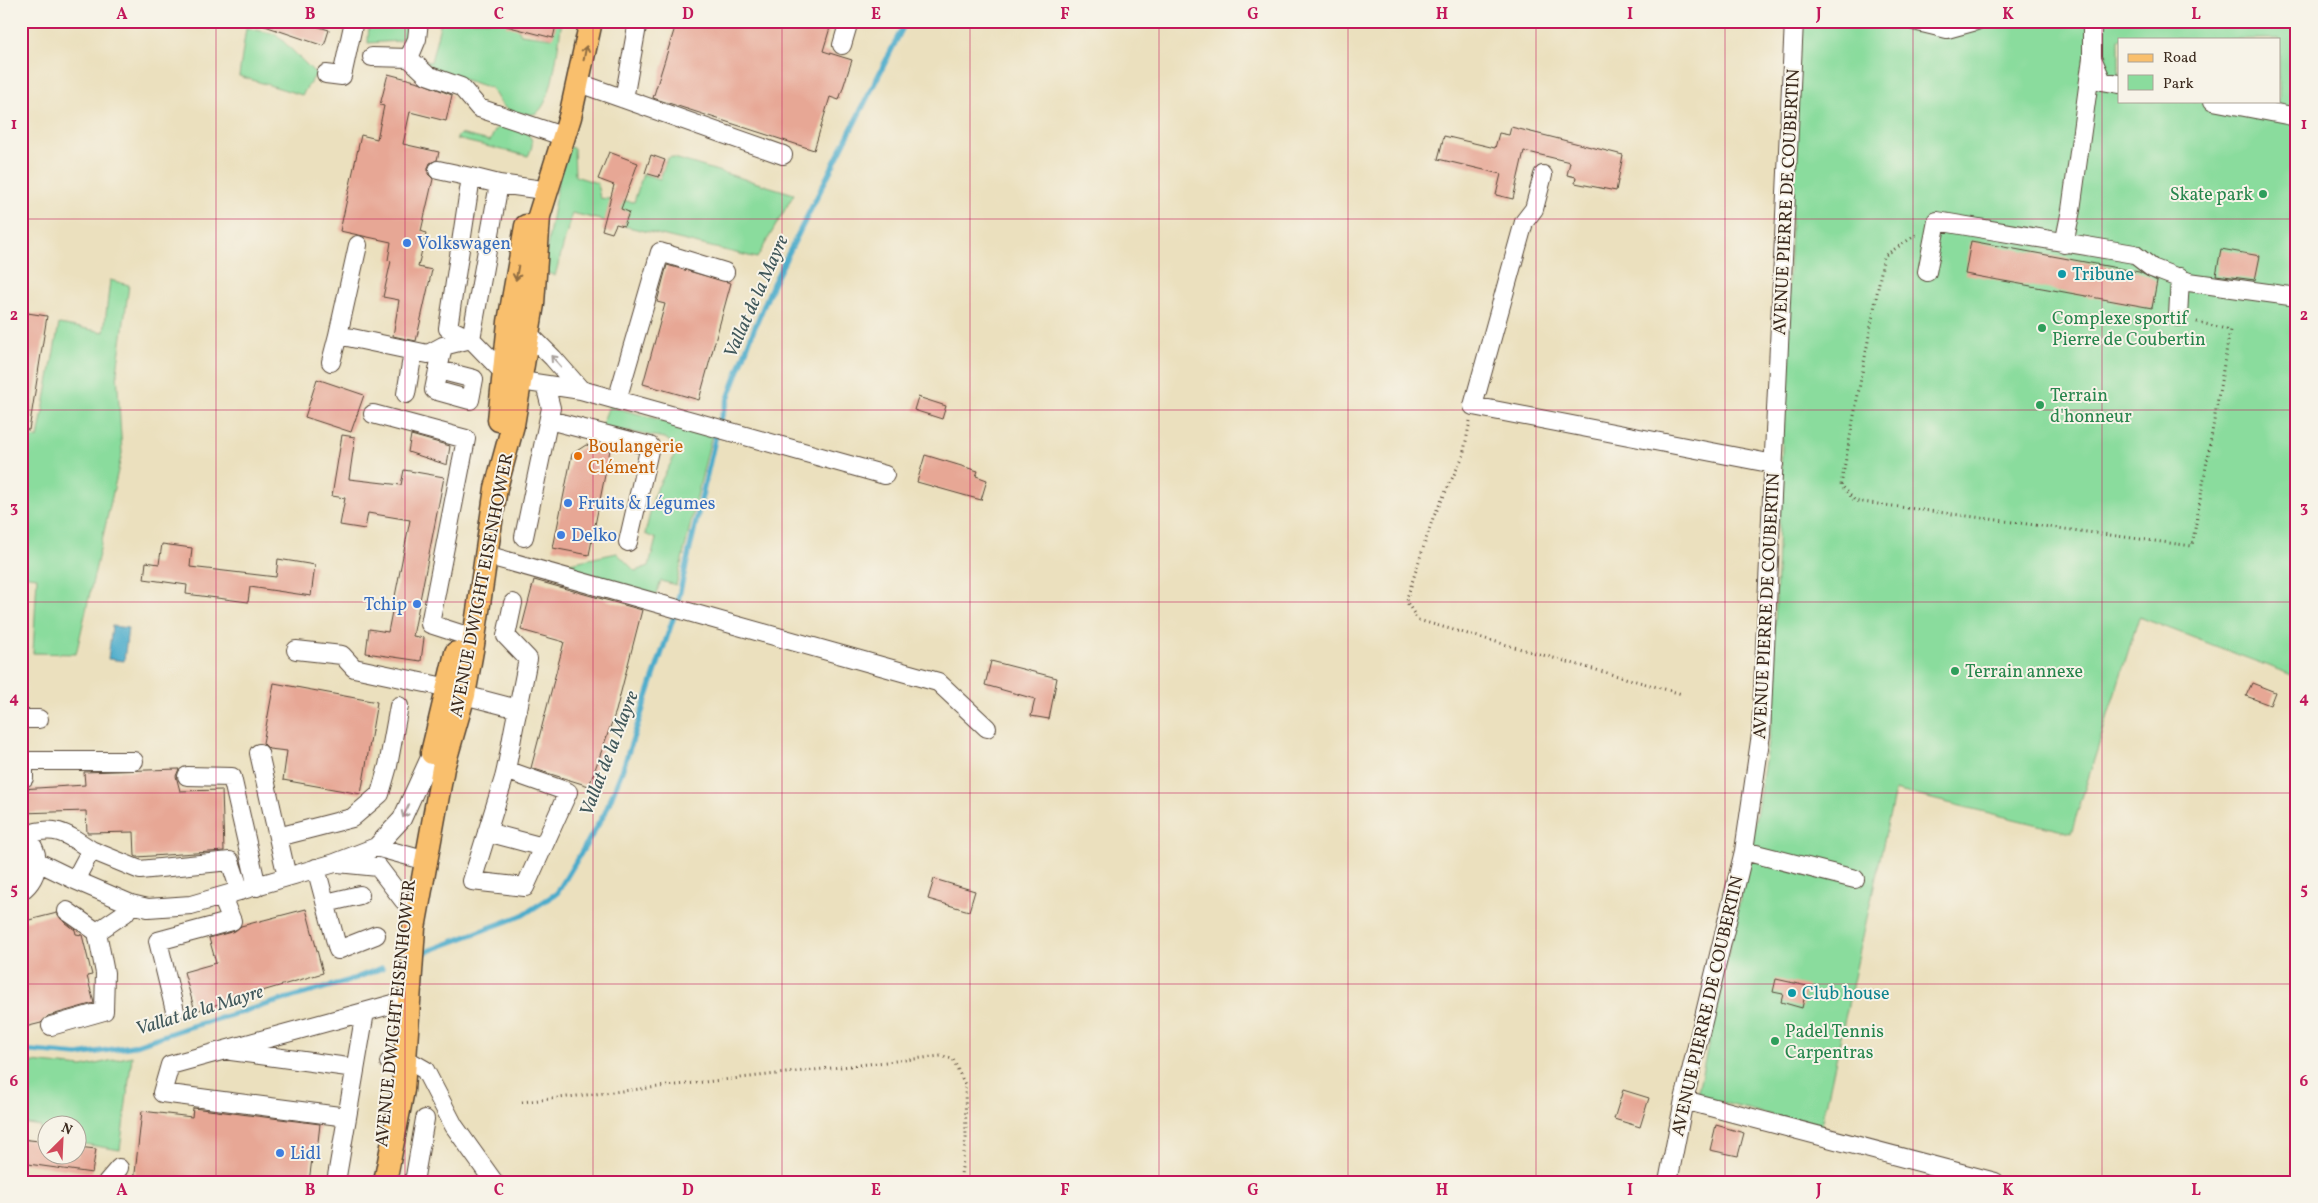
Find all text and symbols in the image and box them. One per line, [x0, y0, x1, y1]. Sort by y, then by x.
text: A [116, 4, 128, 26]
text: B [305, 4, 316, 26]
text: C [494, 4, 504, 26]
text: D [682, 4, 694, 26]
text: E [871, 4, 881, 26]
text: F [1060, 4, 1070, 26]
text: G [1247, 4, 1259, 26]
text: H [1436, 4, 1448, 26]
text: I [1627, 4, 1633, 26]
text: J [1815, 4, 1822, 26]
text: K [2002, 4, 2014, 26]
text: L [2191, 4, 2201, 26]
legend [2118, 38, 2280, 102]
one-way arrow [580, 46, 590, 62]
text: Road [2163, 48, 2197, 69]
street label: AVENUE PIERRE DE COUBERTIN [1768, 68, 1807, 336]
text: Park [2163, 74, 2194, 95]
text: 1 [11, 114, 17, 136]
text: 1 [2301, 114, 2307, 136]
place label: Skate park [2170, 183, 2253, 208]
marker: Skate park [2257, 188, 2269, 200]
water label: Vallat de la Mayre [718, 231, 796, 363]
place label: Volkswagen [417, 232, 511, 257]
marker: Volkswagen [401, 237, 413, 249]
place label: Tribune [2072, 263, 2134, 288]
one-way arrow [512, 265, 522, 281]
marker: Tribune [2056, 268, 2068, 280]
text: 2 [10, 305, 18, 327]
text: 2 [2300, 305, 2308, 327]
place label: Complexe sportif Pierre de Coubertin [2052, 307, 2206, 353]
marker: Complexe sportif Pierre de Coubertin [2036, 322, 2048, 334]
one-way arrow [550, 354, 562, 367]
place label: Terrain d'honneur [2050, 384, 2132, 430]
marker: Terrain d'honneur [2034, 399, 2046, 411]
place label: Boulangerie Clément [588, 435, 683, 481]
marker: Boulangerie Clément [572, 450, 584, 462]
street label: AVENUE DWIGHT EISENHOWER [445, 451, 520, 720]
street label: AVENUE PIERRE DE COUBERTIN [1748, 472, 1787, 740]
place label: Fruits & Légumes [578, 492, 715, 517]
text: 3 [10, 497, 18, 519]
marker: Fruits & Légumes [562, 497, 574, 509]
text: 3 [2300, 497, 2308, 519]
place label: Delko [571, 524, 617, 549]
marker: Delko [555, 529, 567, 541]
place label: Tchip [364, 593, 407, 618]
marker: Tchip [411, 598, 423, 610]
place label: Terrain annexe [1965, 660, 2083, 685]
marker: Terrain annexe [1949, 665, 1961, 677]
water label: Vallat de la Mayre [574, 687, 646, 820]
text: 4 [9, 688, 19, 710]
text: 4 [2299, 688, 2309, 710]
one-way arrow [401, 803, 411, 818]
street label: AVENUE PIERRE DE COUBERTIN [1666, 874, 1751, 1139]
street label: AVENUE DWIGHT EISENHOWER [370, 878, 423, 1148]
text: 5 [10, 879, 18, 901]
text: 5 [2300, 879, 2308, 901]
water label: Vallat de la Mayre [133, 979, 267, 1043]
place label: Club house [1802, 982, 1889, 1007]
marker: Club house [1786, 987, 1798, 999]
place label: Padel Tennis Carpentras [1785, 1020, 1884, 1066]
marker: Padel Tennis Carpentras [1769, 1035, 1781, 1047]
text: 6 [10, 1071, 19, 1093]
text: 6 [2300, 1071, 2309, 1093]
north arrow [38, 1116, 88, 1166]
text: N [58, 1119, 75, 1140]
place label: Lidl [290, 1142, 321, 1167]
marker: Lidl [274, 1147, 286, 1159]
text: A [116, 1180, 128, 1202]
text: B [305, 1180, 316, 1202]
text: C [494, 1180, 504, 1202]
text: D [682, 1180, 694, 1202]
text: E [871, 1180, 881, 1202]
text: F [1060, 1180, 1070, 1202]
text: G [1247, 1180, 1259, 1202]
text: H [1436, 1180, 1448, 1202]
text: I [1627, 1180, 1633, 1202]
text: J [1815, 1180, 1822, 1202]
text: K [2002, 1180, 2014, 1202]
text: L [2191, 1180, 2201, 1202]

